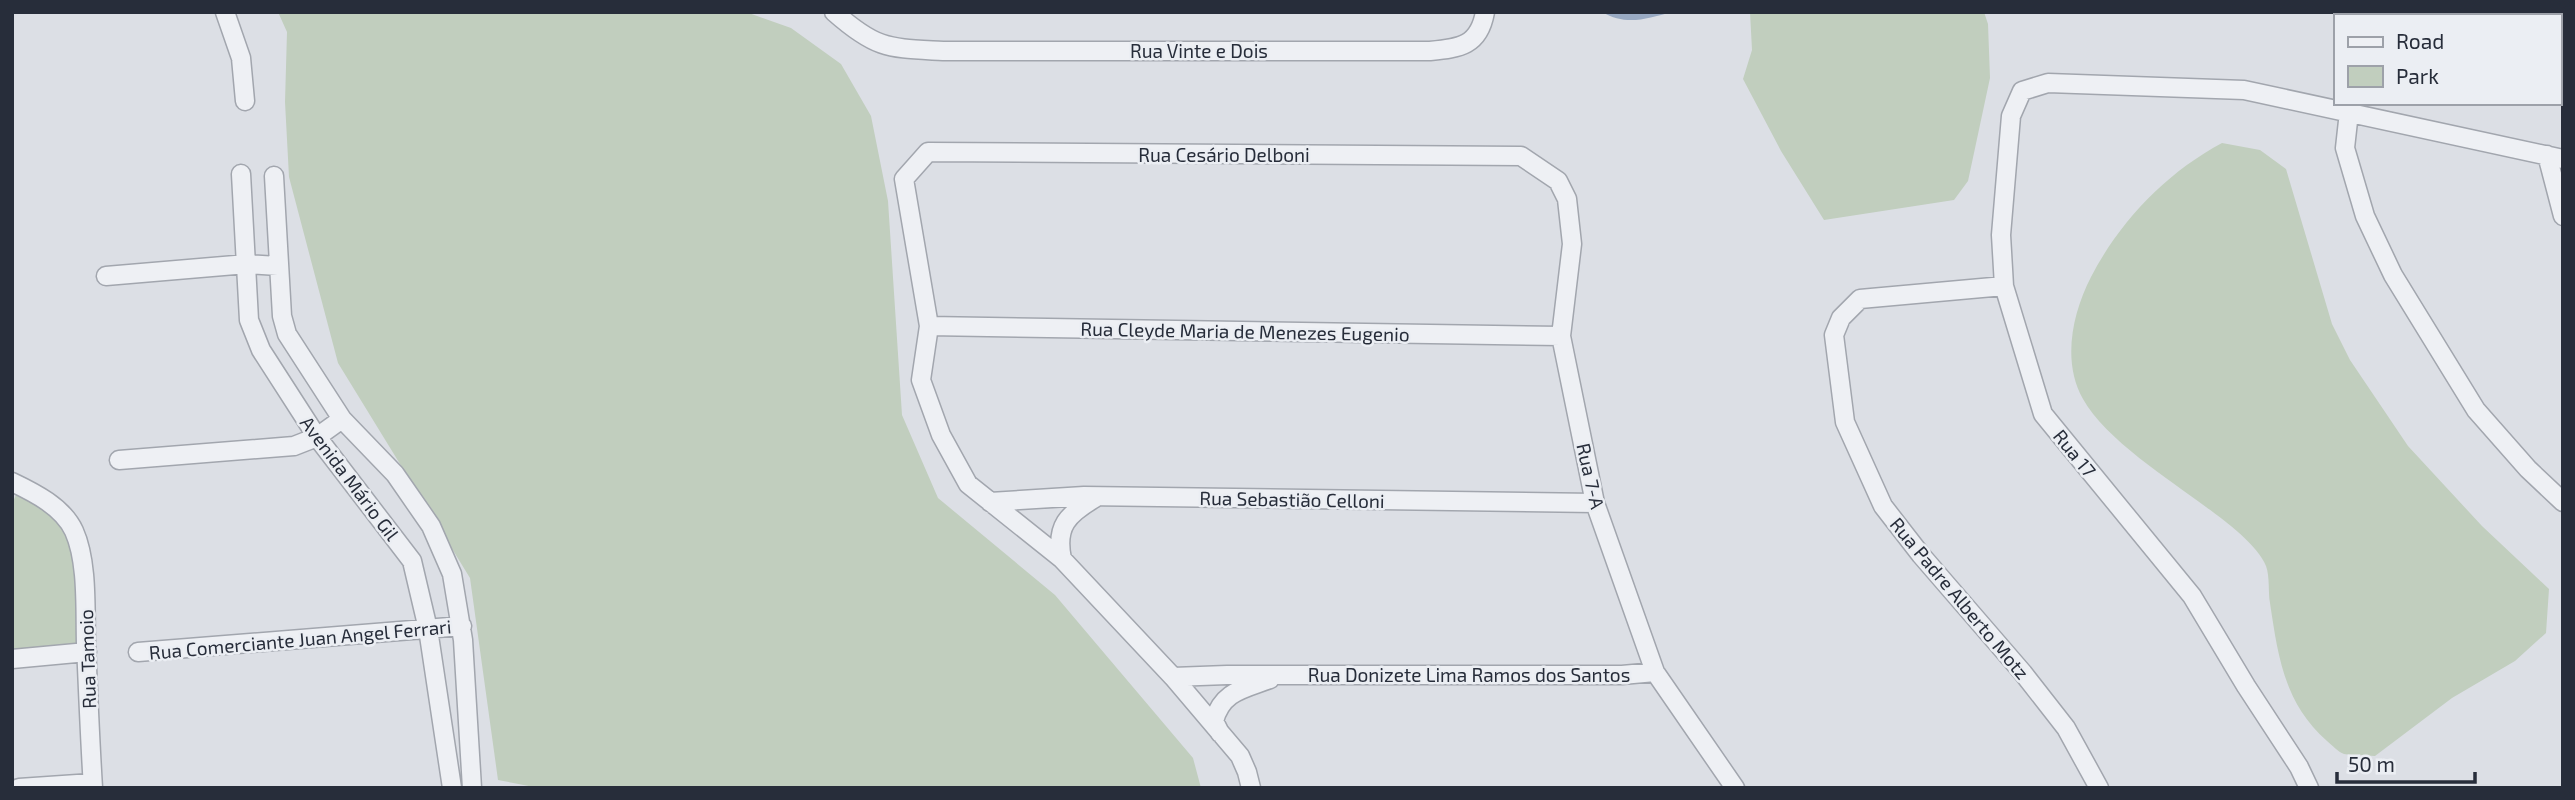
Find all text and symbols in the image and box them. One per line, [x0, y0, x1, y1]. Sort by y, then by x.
legend [2334, 14, 2561, 105]
text: Road [2396, 28, 2444, 53]
street label: Rua Vinte e Dois [1130, 39, 1268, 62]
text: Park [2396, 63, 2439, 88]
street label: Rua Cesário Delboni [1138, 143, 1310, 166]
street label: Rua Cleyde Maria de Menezes Eugenio [1080, 317, 1410, 345]
street label: Avenida Mário Gil [296, 411, 404, 545]
street label: Rua 17 [2049, 425, 2101, 482]
street label: Rua 7-A [1572, 441, 1610, 511]
street label: Rua Sebastião Celloni [1199, 486, 1385, 512]
street label: Rua Padre Alberto Motz [1886, 513, 2034, 683]
street label: Rua Tamoio [74, 609, 100, 709]
street label: Rua Comerciante Juan Angel Ferrari [148, 614, 452, 664]
street label: Rua Donizete Lima Ramos dos Santos [1308, 663, 1630, 686]
scale bar [2337, 740, 2475, 784]
text: 50 m [2348, 751, 2395, 776]

